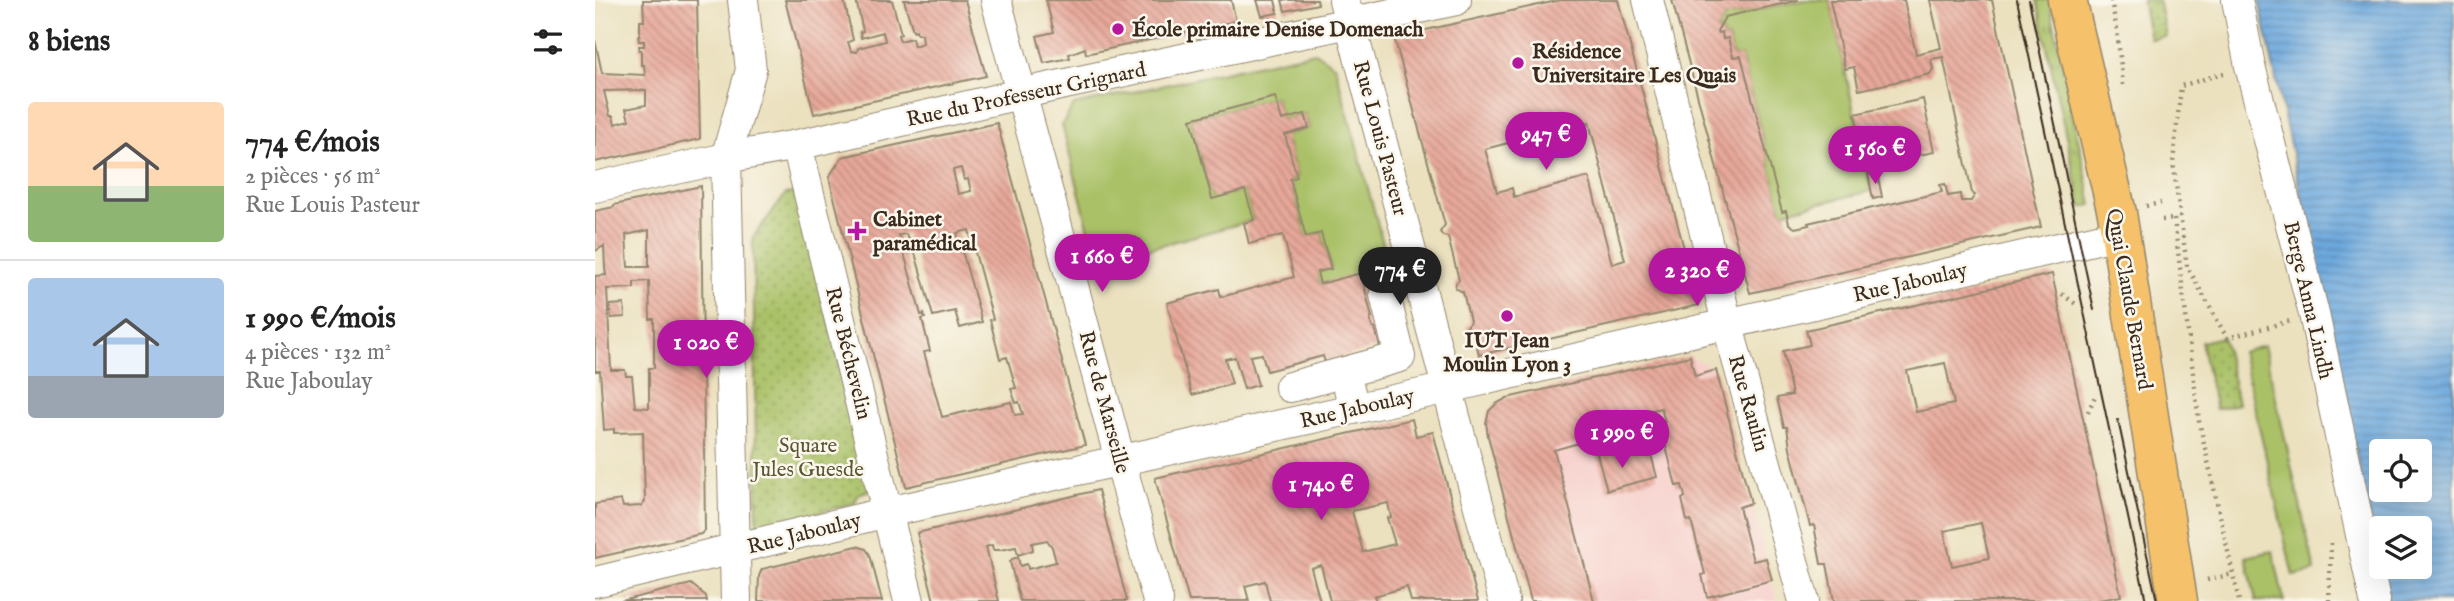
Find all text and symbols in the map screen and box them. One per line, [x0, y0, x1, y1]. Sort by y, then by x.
place label: École primaire Denise Domenach [1132, 16, 1424, 44]
marker: École primaire Denise Domenach [1110, 21, 1126, 37]
text: 8 biens [28, 23, 110, 61]
icon: filters [529, 23, 567, 61]
place label: Résidence Universitaire Les Quais [1531, 39, 1736, 90]
marker: Résidence Universitaire Les Quais [1510, 55, 1526, 71]
street label: Rue du Professeur Grignard [904, 57, 1149, 134]
street label: Rue Louis Pasteur [1346, 58, 1413, 219]
pin: 947 € [1497, 113, 1595, 172]
text: 947 € [1521, 120, 1571, 149]
text: 774 €/mois [245, 124, 380, 162]
pin: 1 560 € [1810, 127, 1940, 186]
icon: home [84, 130, 168, 214]
text: 1 560 € [1844, 134, 1906, 163]
text: 2 pièces · 56 m² [245, 162, 381, 191]
text: Rue Louis Pasteur [245, 191, 420, 220]
street label: Quai Claude Bernard [2099, 206, 2158, 393]
place label: Cabinet paramédical [872, 207, 978, 258]
street label: Berge Anna Lindh [2276, 219, 2339, 382]
marker: Cabinet paramédical [847, 221, 867, 241]
pin: 1 660 € [1037, 234, 1167, 294]
text: 1 660 € [1071, 242, 1133, 271]
pin: 774 € [1351, 247, 1449, 307]
pin: 2 320 € [1632, 248, 1762, 308]
text: 774 € [1374, 255, 1426, 284]
text: 2 320 € [1665, 256, 1730, 285]
street label: Rue Jaboulay [1851, 257, 1971, 310]
street label: Rue Béchevelin [818, 284, 877, 422]
text: 1 990 €/mois [245, 300, 396, 338]
icon: home [84, 306, 168, 390]
marker: IUT Jean Moulin Lyon 3 [1499, 308, 1515, 324]
pin: 1 020 € [641, 320, 771, 380]
text: 1 020 € [673, 328, 739, 357]
street label: Rue de Marseille [1072, 328, 1136, 477]
place label: IUT Jean Moulin Lyon 3 [1443, 328, 1571, 379]
text: 4 pièces · 132 m² [245, 338, 391, 367]
street label: Rue Raulin [1721, 352, 1774, 455]
text: Rue Jaboulay [245, 367, 372, 396]
street label: Rue Jaboulay [1298, 383, 1418, 436]
pin: 1 990 € [1557, 410, 1687, 470]
text: 1 990 € [1590, 418, 1654, 447]
park label: Square Jules Guesde [750, 433, 864, 484]
map controls [2369, 439, 2432, 579]
button: locate [2369, 439, 2432, 502]
pin: 1 740 € [1256, 462, 1386, 522]
text: 1 740 € [1288, 470, 1354, 499]
street label: Rue Jaboulay [745, 507, 865, 562]
button: layers [2369, 516, 2432, 579]

